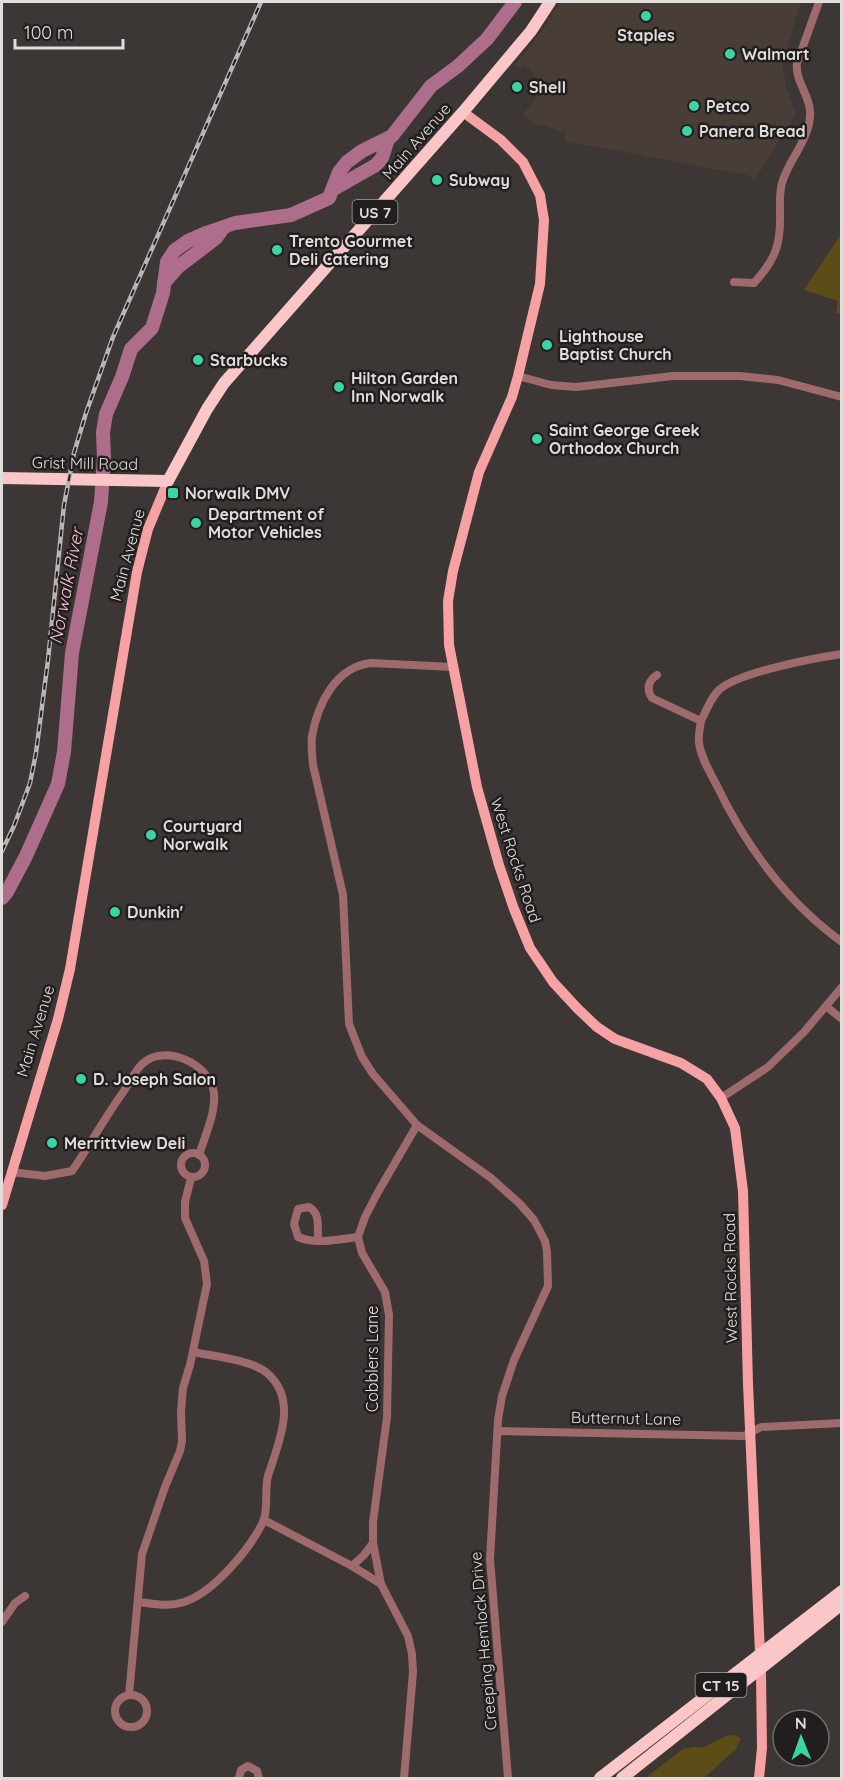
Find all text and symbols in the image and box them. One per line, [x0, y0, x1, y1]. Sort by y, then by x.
marker: Staples [639, 9, 653, 23]
scale bar [15, 12, 123, 50]
text: 100 m [24, 21, 73, 44]
place label: Staples [617, 25, 675, 45]
place label: Walmart [742, 44, 810, 64]
marker: Walmart [723, 47, 737, 61]
place label: Shell [529, 77, 566, 97]
marker: Shell [510, 80, 524, 94]
place label: Petco [706, 96, 750, 116]
street label: Main Avenue [377, 99, 455, 183]
marker: Petco [687, 99, 701, 113]
place label: Panera Bread [699, 121, 806, 141]
marker: Panera Bread [680, 124, 694, 138]
place label: Subway [449, 170, 510, 190]
marker: Subway [430, 173, 444, 187]
road number: US 7 [352, 200, 398, 224]
place label: Trento Gourmet Deli Catering [289, 231, 413, 269]
marker: Trento Gourmet Deli Catering [270, 243, 284, 257]
place label: Lighthouse Baptist Church [559, 326, 672, 364]
marker: Lighthouse Baptist Church [540, 338, 554, 352]
place label: Starbucks [210, 350, 288, 370]
marker: Starbucks [191, 353, 205, 367]
place label: Hilton Garden Inn Norwalk [351, 368, 458, 406]
marker: Hilton Garden Inn Norwalk [332, 380, 346, 394]
place label: Saint George Greek Orthodox Church [549, 420, 700, 458]
marker: Saint George Greek Orthodox Church [530, 432, 544, 446]
street label: Grist Mill Road [32, 452, 138, 474]
place label: Norwalk DMV [185, 483, 290, 503]
marker: Norwalk DMV [166, 486, 180, 500]
place label: Department of Motor Vehicles [208, 504, 324, 542]
street label: Main Avenue [105, 507, 149, 603]
marker: Department of Motor Vehicles [189, 516, 203, 530]
water label: Norwalk River [44, 524, 89, 646]
street label: West Rocks Road [486, 795, 546, 925]
place label: Courtyard Norwalk [163, 816, 242, 854]
marker: Courtyard Norwalk [144, 828, 158, 842]
place label: Dunkin' [127, 902, 183, 922]
marker: Dunkin' [108, 905, 122, 919]
street label: Main Avenue [12, 983, 58, 1079]
place label: D. Joseph Salon [93, 1069, 216, 1089]
marker: D. Joseph Salon [74, 1072, 88, 1086]
place label: Merrittview Deli [64, 1133, 185, 1153]
marker: Merrittview Deli [45, 1136, 59, 1150]
street label: West Rocks Road [719, 1213, 741, 1343]
street label: Cobblers Lane [362, 1306, 382, 1412]
street label: Butternut Lane [571, 1407, 681, 1429]
street label: Creeping Hemlock Drive [465, 1551, 501, 1731]
road number: CT 15 [696, 1673, 746, 1697]
north arrow [771, 1708, 831, 1768]
text: N [795, 1713, 807, 1733]

